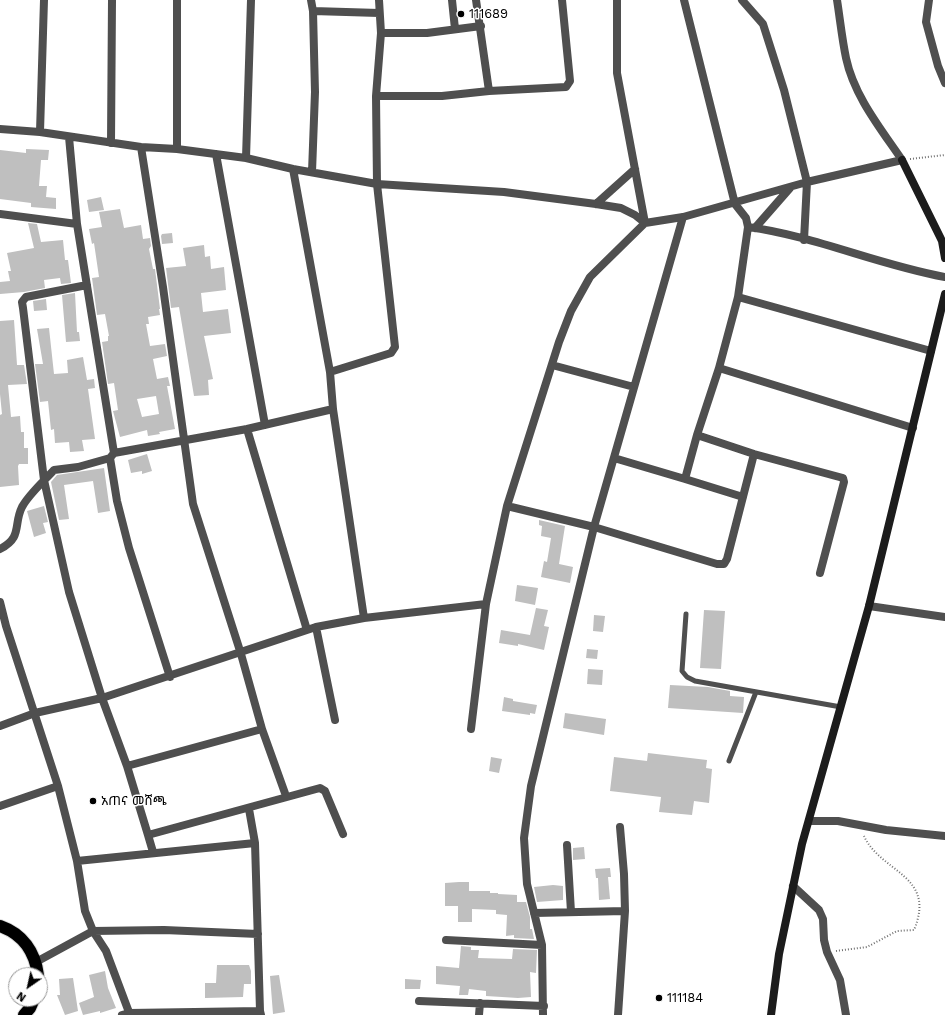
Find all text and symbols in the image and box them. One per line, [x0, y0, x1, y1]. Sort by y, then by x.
place label: 111689 [469, 6, 508, 22]
marker: 111689 [456, 9, 466, 19]
place label: አጠና መሸጫ [101, 793, 167, 809]
marker: አጠና መሸጫ [88, 796, 98, 806]
north arrow [8, 967, 48, 1007]
text: N [15, 989, 29, 1004]
place label: 111184 [667, 990, 703, 1006]
marker: 111184 [654, 993, 664, 1003]

